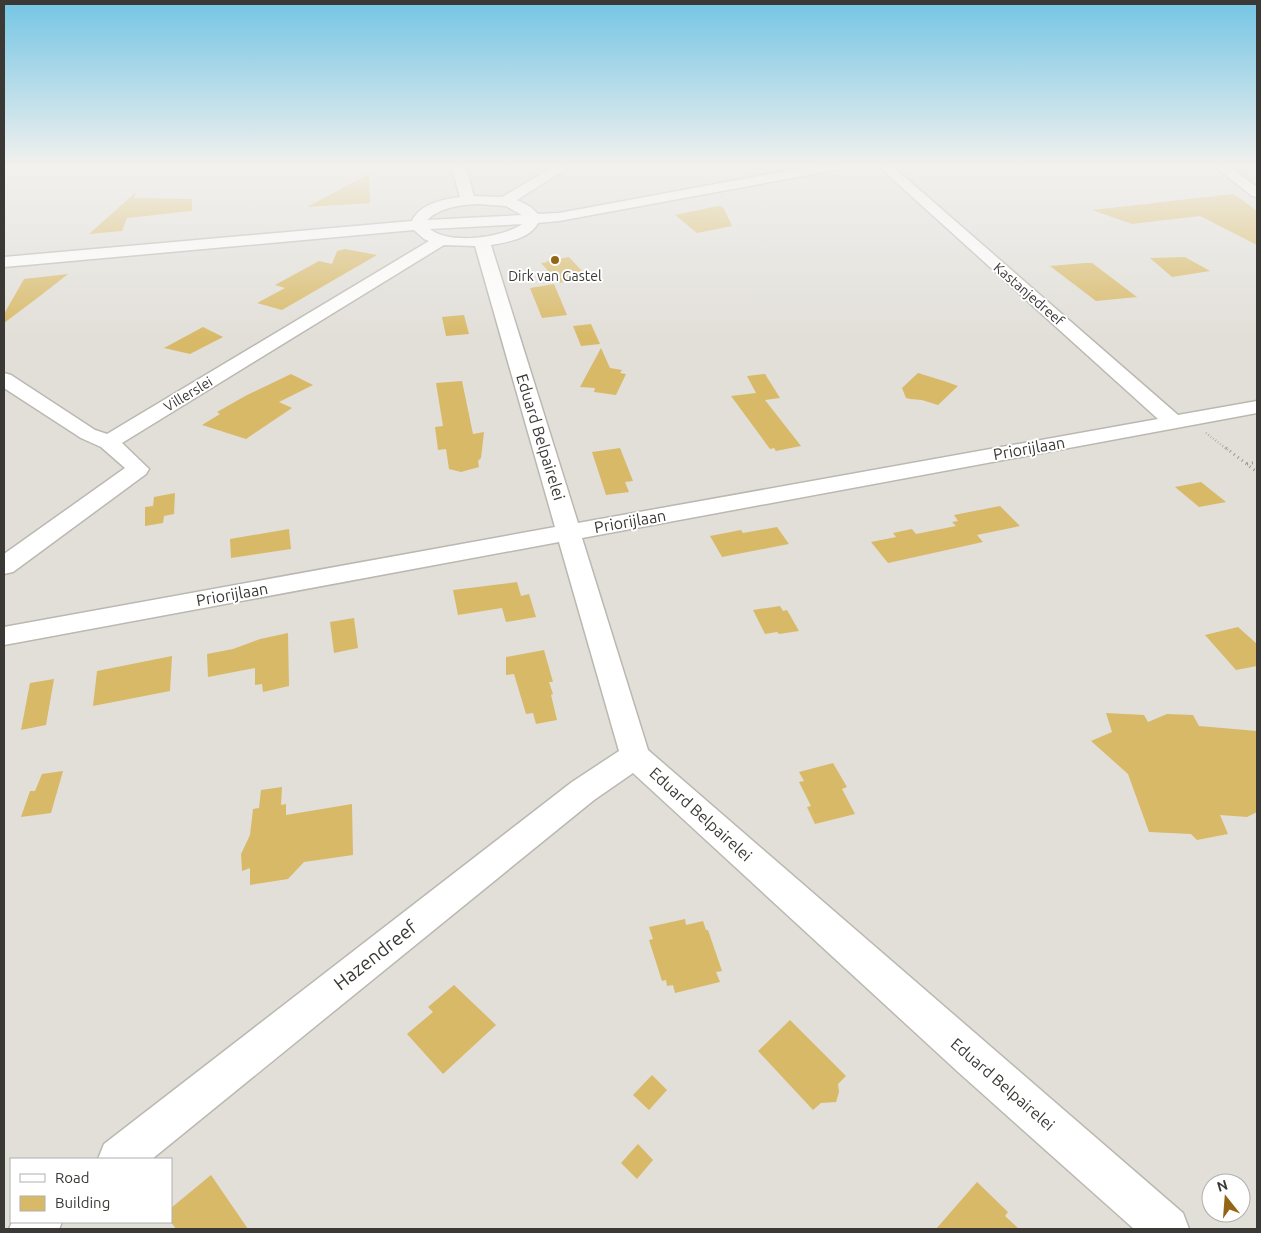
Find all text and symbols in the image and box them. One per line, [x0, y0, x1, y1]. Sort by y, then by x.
marker: Dirk van Gastel [549, 254, 561, 266]
street label: Kastanjedreef [991, 259, 1068, 329]
place label: Dirk van Gastel [508, 268, 602, 284]
street label: Eduard Belpairelei [513, 372, 569, 502]
street label: Villerslei [161, 373, 215, 415]
street label: Priorijlaan [992, 433, 1066, 463]
street label: Priorijlaan [593, 506, 667, 536]
street label: Priorijlaan [195, 579, 269, 609]
street label: Eduard Belpairelei [646, 763, 756, 865]
street label: Hazendreef [329, 915, 422, 994]
street label: Eduard Belpairelei [948, 1034, 1058, 1134]
legend [10, 1158, 172, 1223]
text: Road [55, 1169, 90, 1186]
north arrow [1201, 1173, 1251, 1223]
text: N [1215, 1176, 1230, 1195]
text: Building [55, 1194, 110, 1211]

